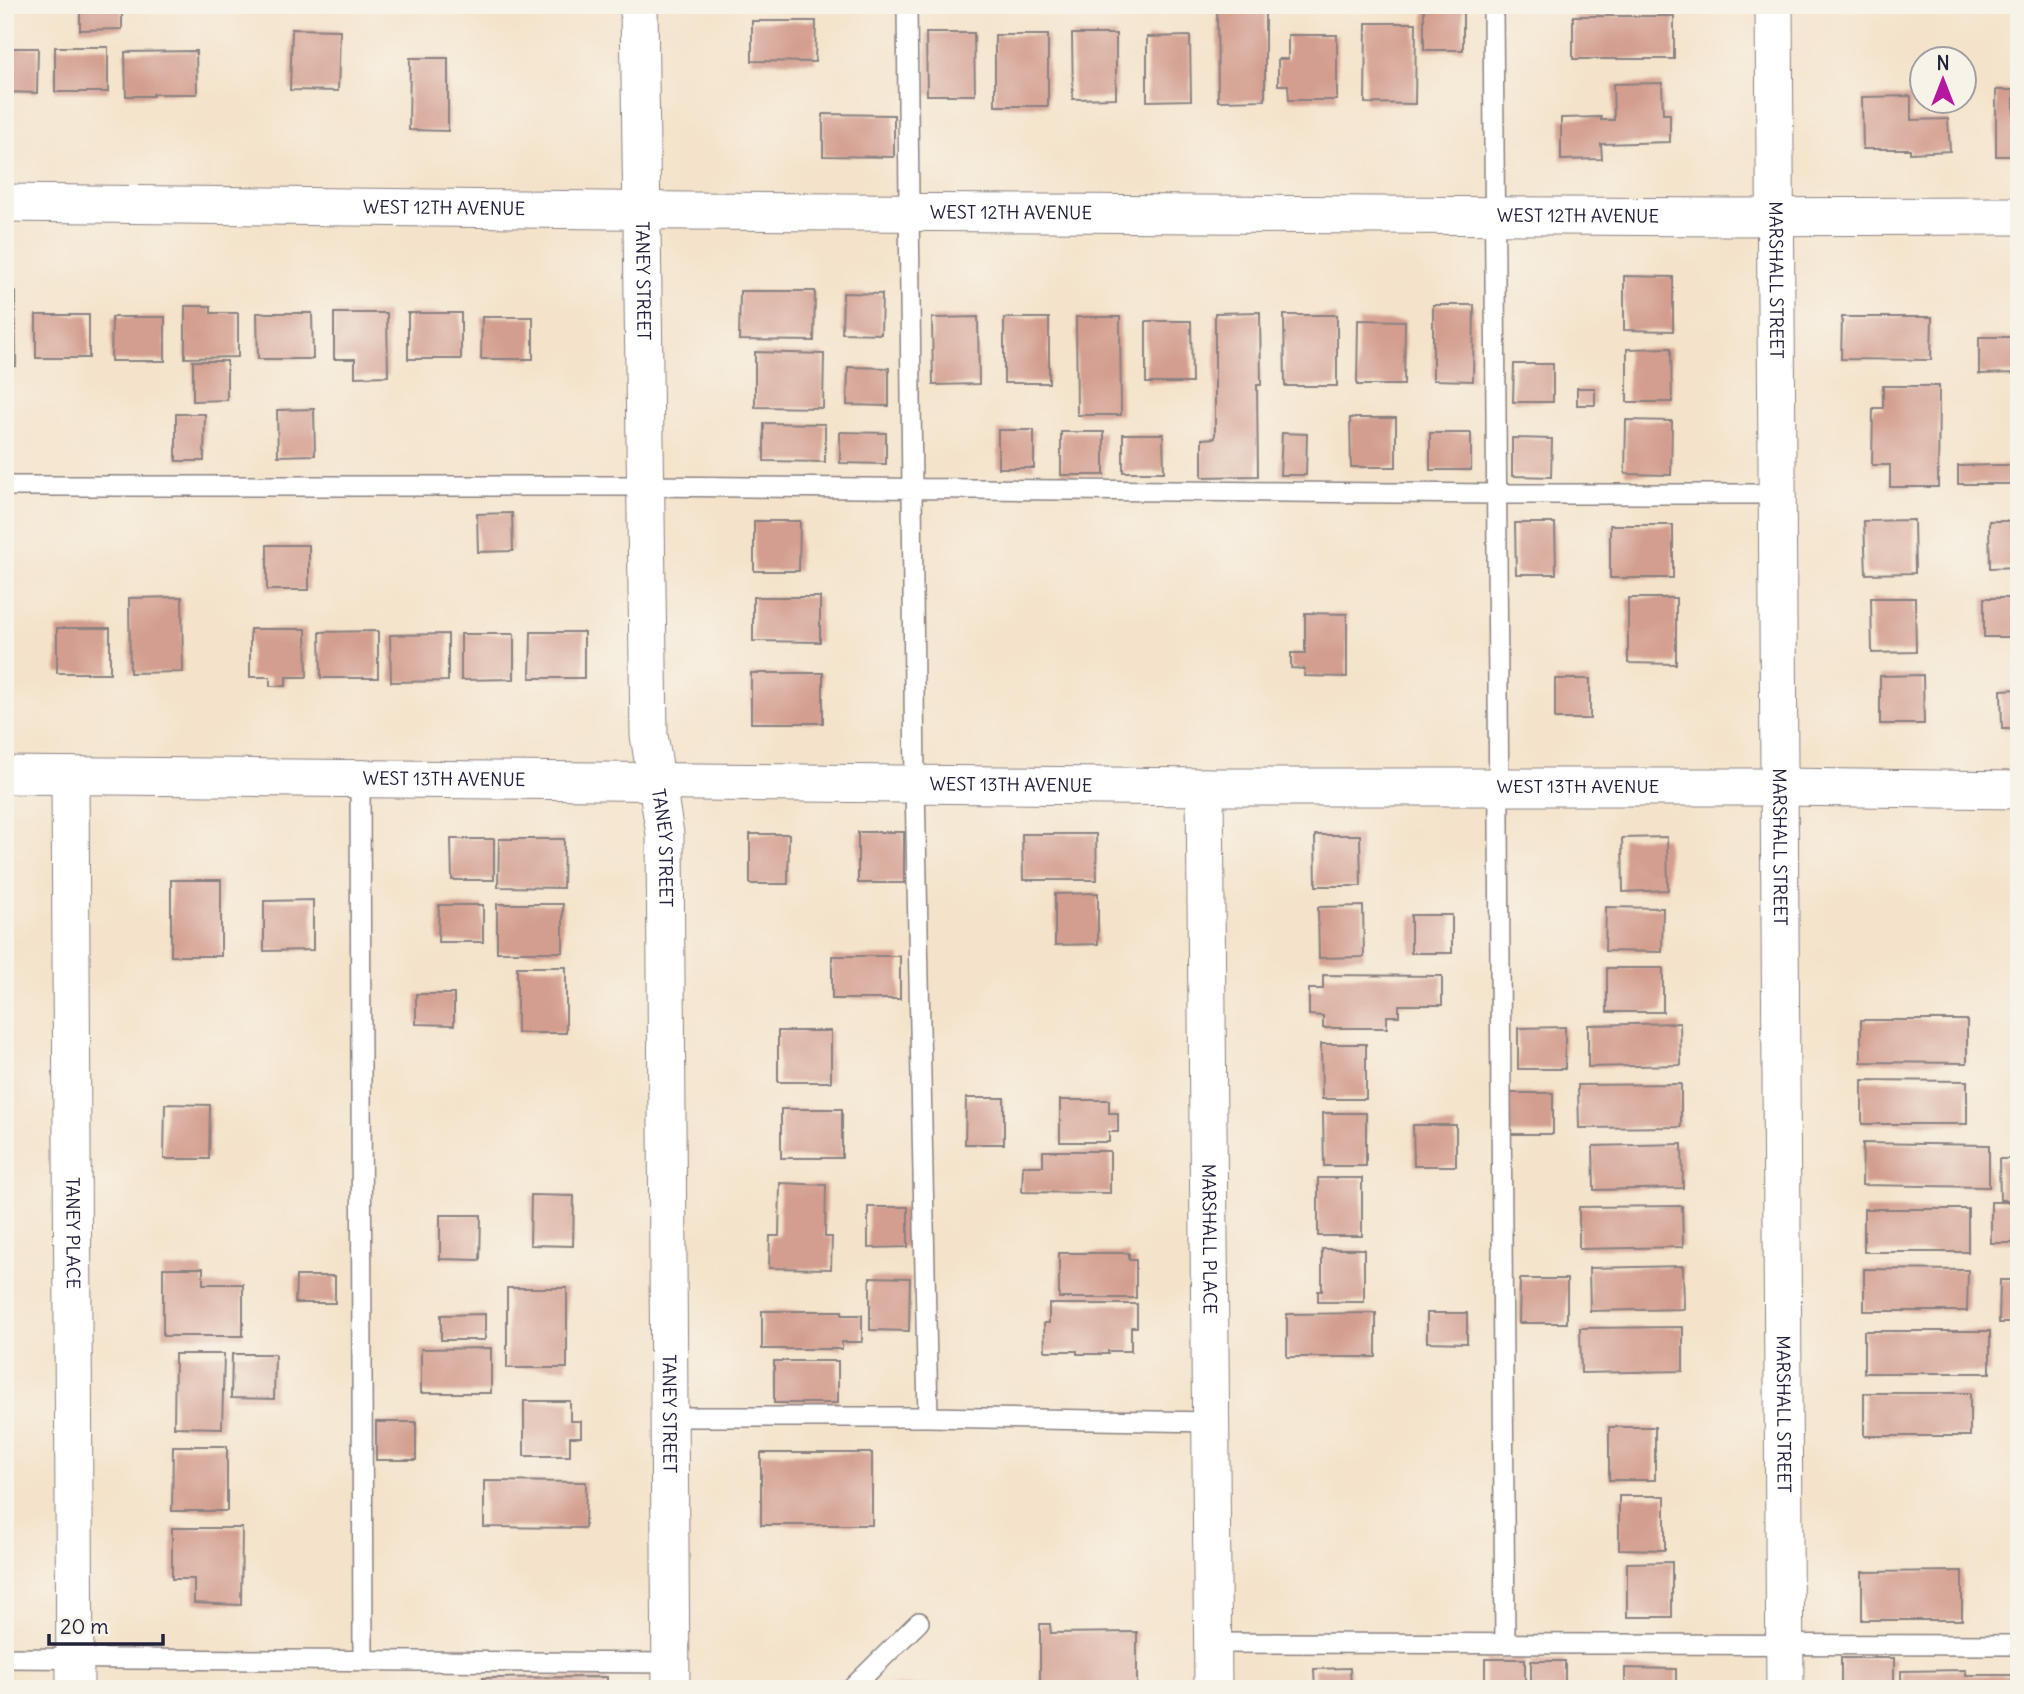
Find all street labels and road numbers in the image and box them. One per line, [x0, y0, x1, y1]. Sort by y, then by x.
street label: WEST 12TH AVENUE [363, 195, 525, 220]
street label: WEST 12TH AVENUE [930, 200, 1092, 224]
street label: MARSHALL STREET [1764, 201, 1788, 359]
street label: WEST 12TH AVENUE [1497, 204, 1659, 228]
street label: TANEY STREET [631, 221, 656, 341]
street label: WEST 13TH AVENUE [362, 767, 526, 791]
street label: MARSHALL STREET [1768, 768, 1792, 926]
street label: WEST 13TH AVENUE [929, 772, 1092, 797]
street label: WEST 13TH AVENUE [1497, 775, 1659, 798]
street label: TANEY STREET [647, 787, 678, 907]
street label: MARSHALL PLACE [1197, 1164, 1222, 1314]
street label: TANEY PLACE [61, 1177, 85, 1289]
street label: MARSHALL STREET [1772, 1335, 1796, 1493]
street label: TANEY STREET [658, 1354, 681, 1473]

